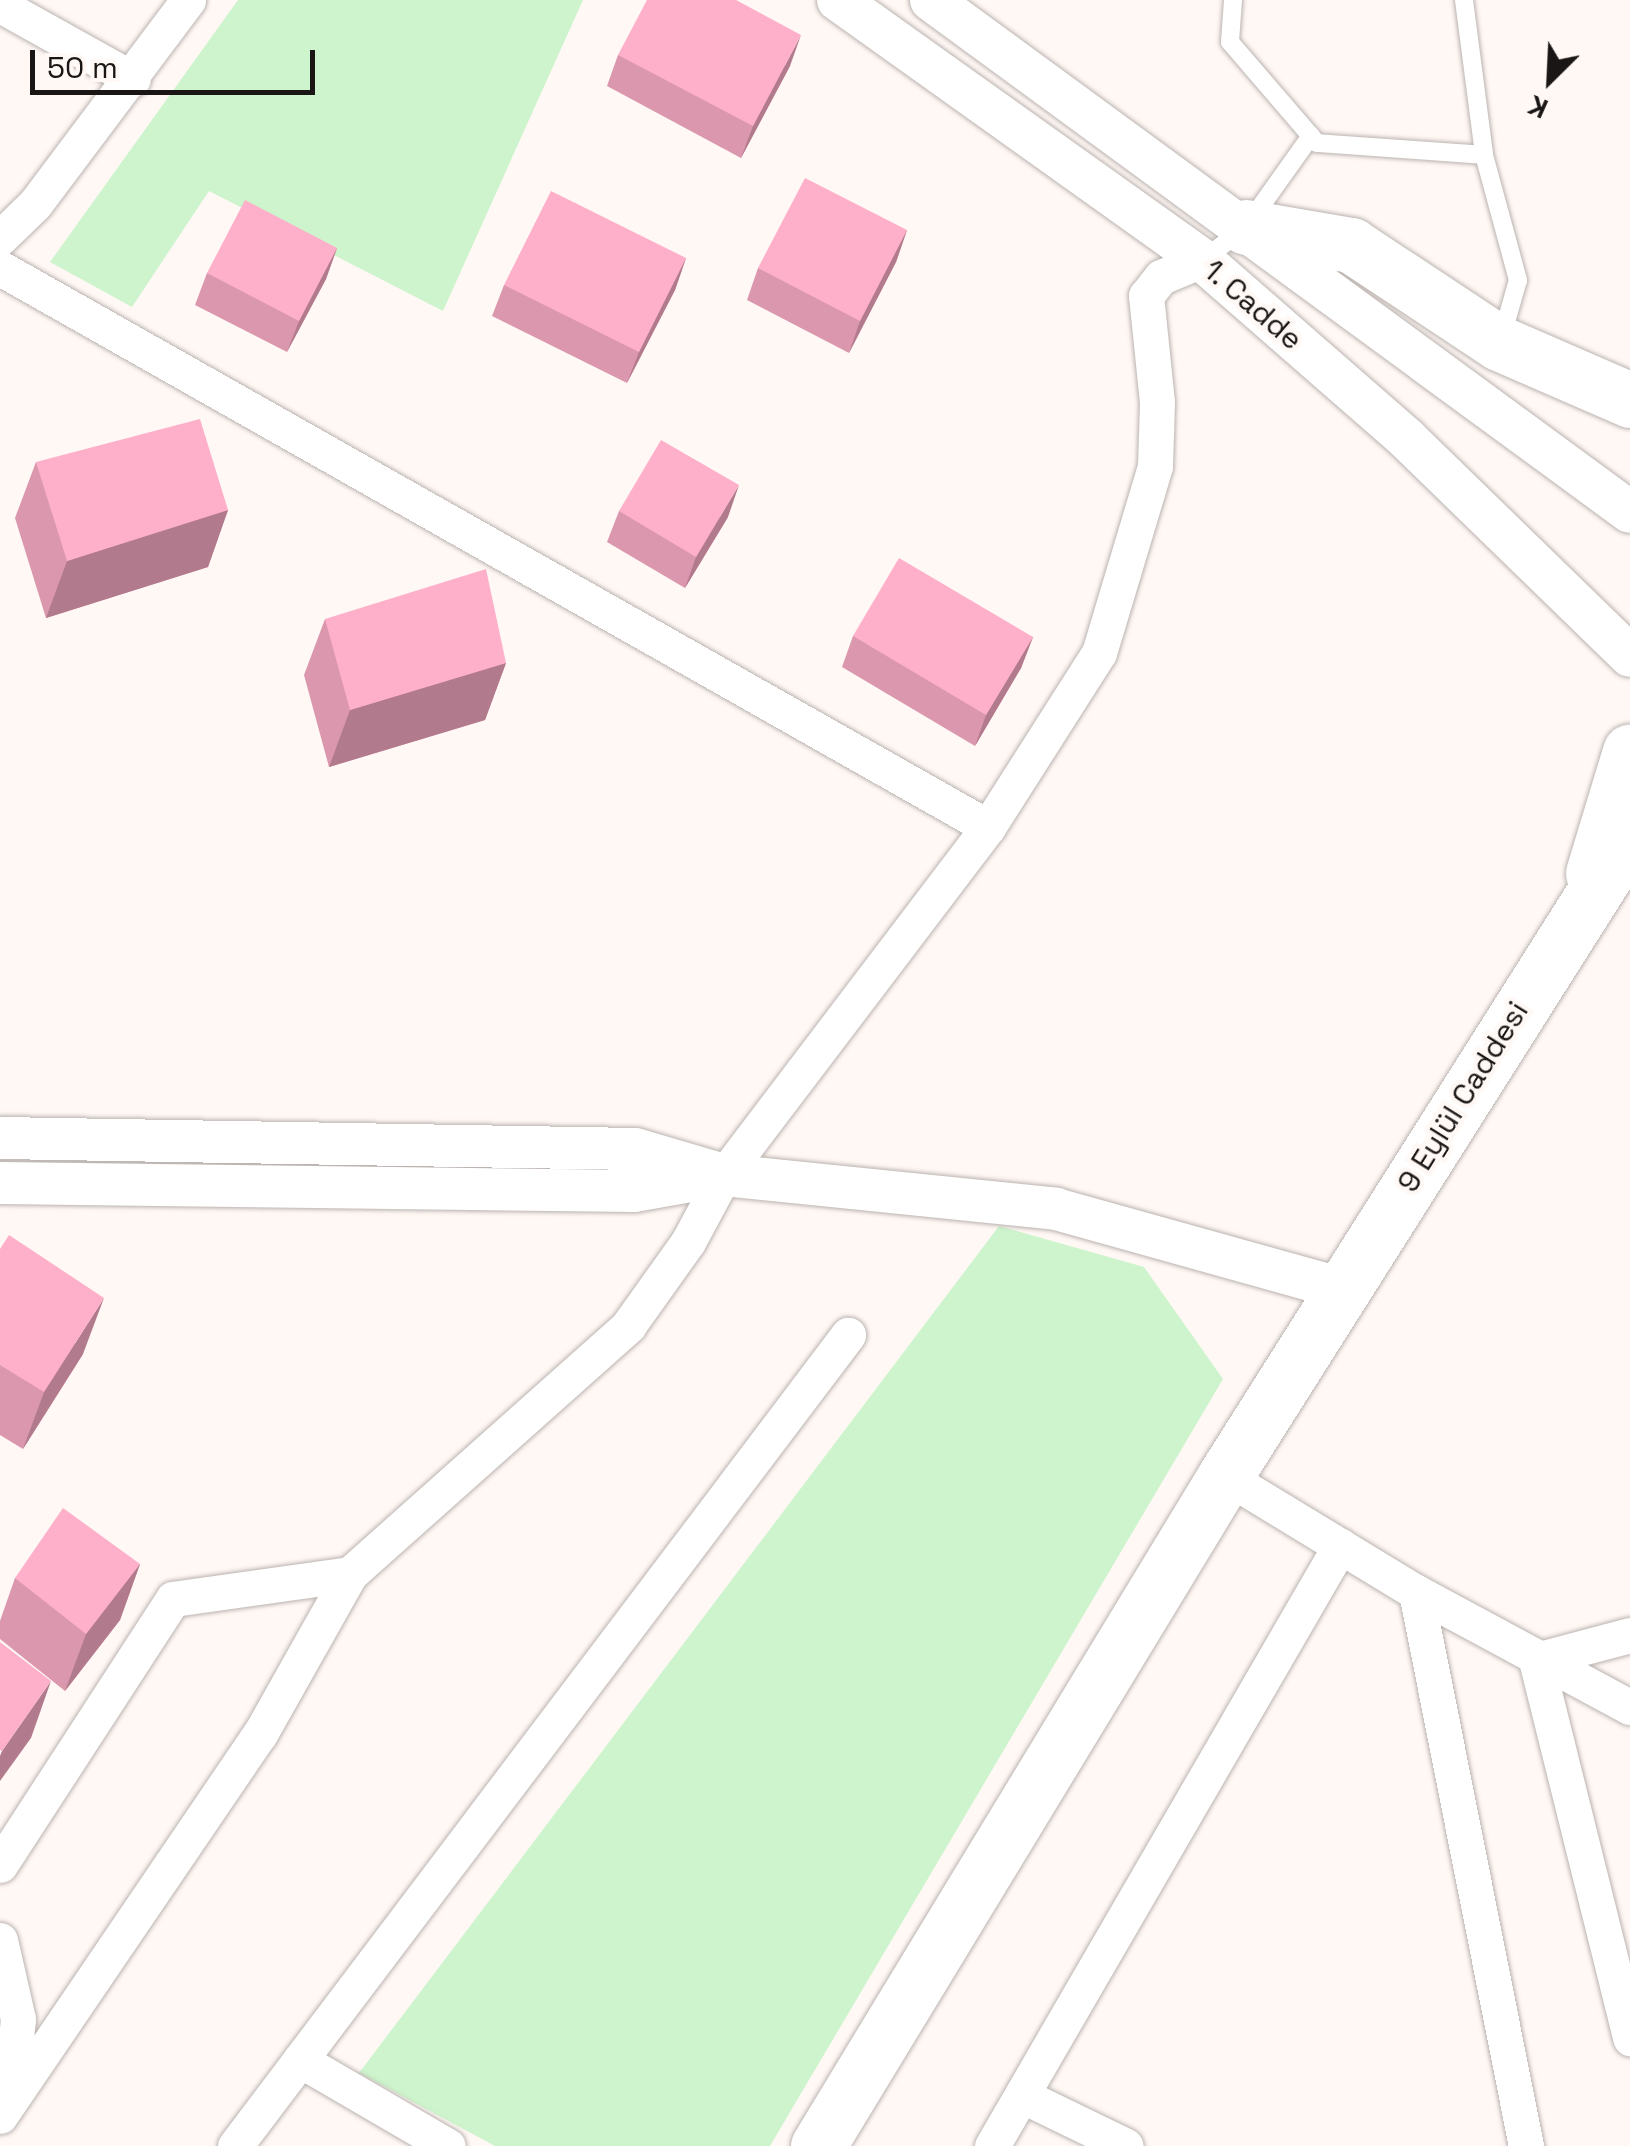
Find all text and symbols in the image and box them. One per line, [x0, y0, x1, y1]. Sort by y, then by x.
scale bar [35, 30, 320, 92]
north arrow [1500, 30, 1600, 130]
text: 50 m [47, 48, 118, 87]
text: K [1522, 87, 1553, 127]
street label: 1. Cadde [1196, 252, 1310, 358]
street label: 9 Eylül Caddesi [1390, 995, 1536, 1199]

